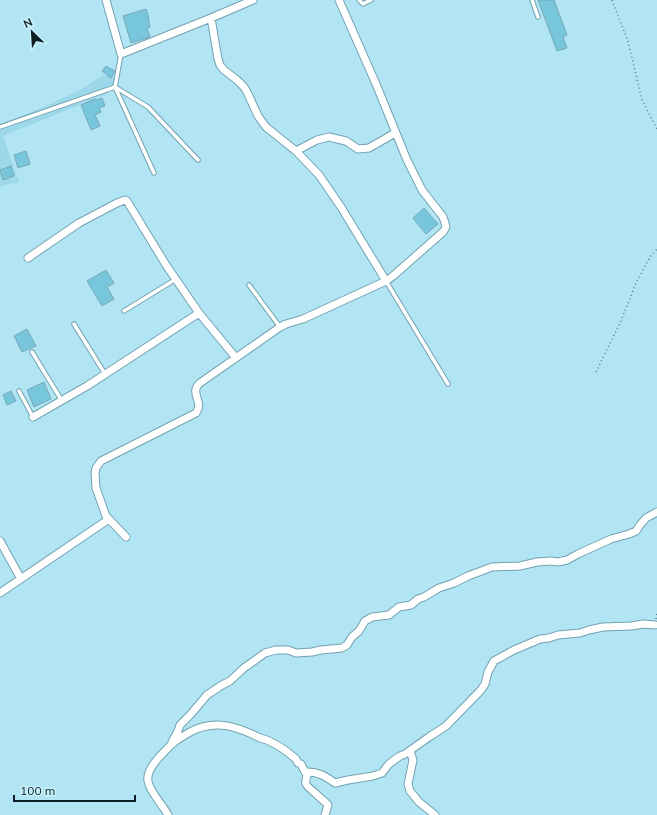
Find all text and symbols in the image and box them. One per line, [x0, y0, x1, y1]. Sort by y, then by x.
north arrow [12, 12, 52, 52]
text: N [21, 15, 34, 31]
scale bar [14, 777, 135, 803]
text: 100 m [20, 783, 55, 798]

